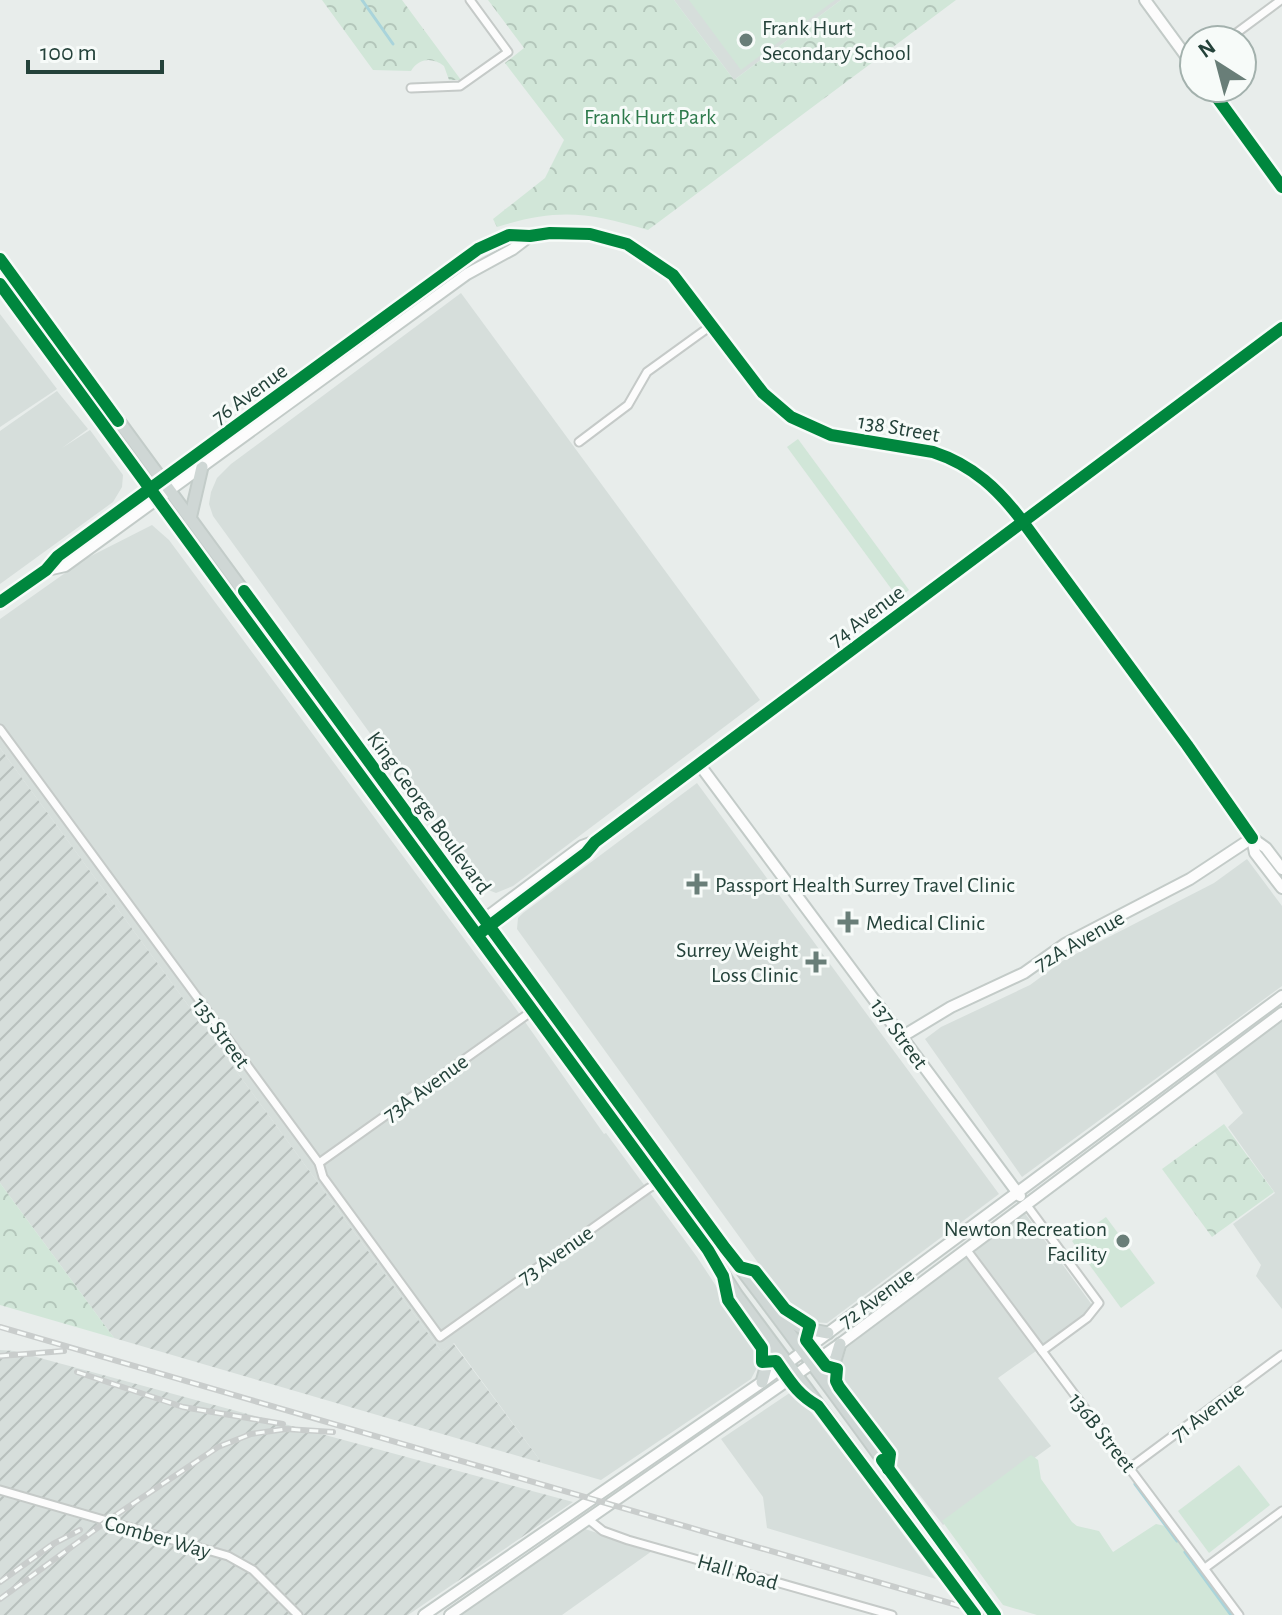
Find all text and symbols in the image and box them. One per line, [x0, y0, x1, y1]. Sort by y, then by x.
place label: Frank Hurt Secondary School [762, 17, 911, 64]
scale bar [28, 24, 162, 74]
north arrow [1178, 24, 1258, 104]
marker: Frank Hurt Secondary School [737, 31, 755, 49]
text: N [1194, 35, 1219, 62]
text: 100 m [40, 41, 97, 65]
park label: Frank Hurt Park [584, 106, 716, 128]
street label: 76 Avenue [208, 359, 291, 428]
street label: 138 Street [856, 410, 941, 446]
street label: 74 Avenue [825, 581, 908, 651]
street label: King George Boulevard [363, 727, 495, 898]
marker: Passport Health Surrey Travel Clinic [686, 873, 708, 895]
place label: Passport Health Surrey Travel Clinic [715, 874, 1015, 896]
street label: 72A Avenue [1031, 906, 1128, 975]
marker: Medical Clinic [837, 911, 859, 933]
place label: Medical Clinic [866, 912, 985, 934]
place label: Surrey Weight Loss Clinic [676, 939, 799, 986]
marker: Surrey Weight Loss Clinic [805, 951, 827, 973]
street label: 135 Street [188, 993, 254, 1072]
street label: 137 Street [866, 994, 932, 1073]
street label: 73A Avenue [379, 1050, 472, 1126]
place label: Newton Recreation Facility [944, 1218, 1108, 1265]
street label: 73 Avenue [514, 1221, 597, 1288]
marker: Newton Recreation Facility [1114, 1232, 1132, 1250]
street label: 72 Avenue [835, 1263, 918, 1332]
street label: 71 Avenue [1167, 1378, 1248, 1446]
street label: 136B Street [1065, 1389, 1140, 1477]
street label: Comber Way [102, 1511, 214, 1563]
street label: Hall Road [695, 1550, 781, 1594]

